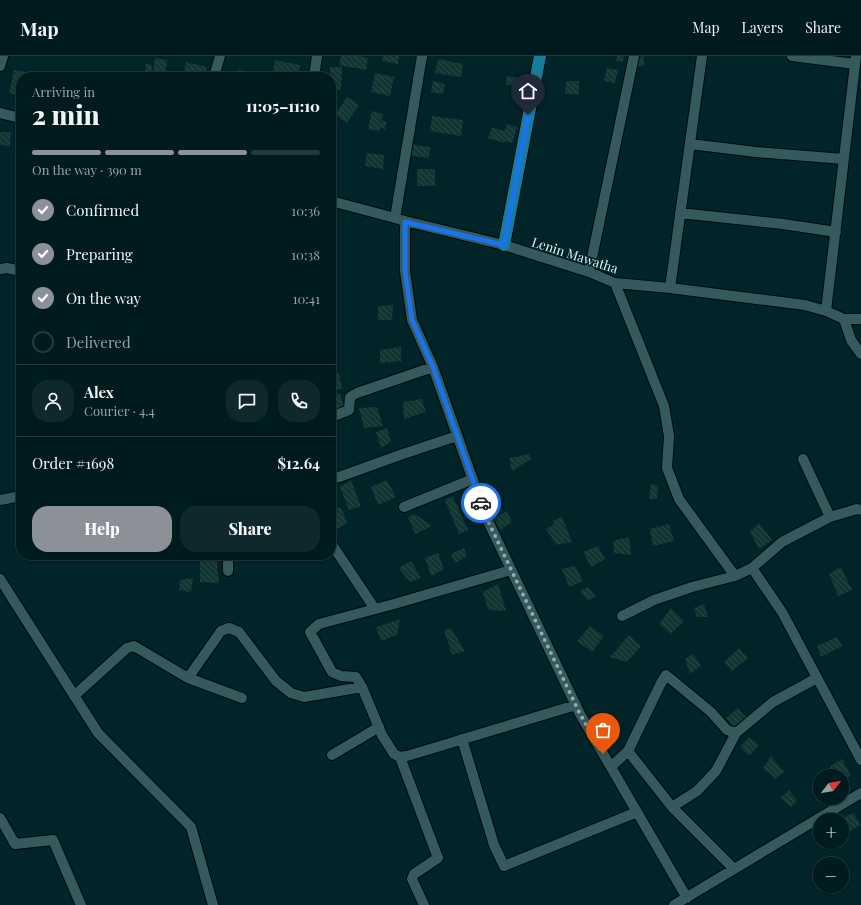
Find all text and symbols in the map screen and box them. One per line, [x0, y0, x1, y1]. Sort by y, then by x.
text: Map [20, 15, 59, 41]
text: Map [692, 18, 720, 37]
text: Layers [742, 18, 783, 37]
text: Share [805, 18, 841, 37]
pin [511, 74, 545, 115]
icon: home [517, 80, 539, 102]
text: Arriving in [32, 83, 95, 100]
text: 11:05–11:10 [246, 96, 320, 116]
text: 2 min [32, 97, 100, 132]
text: On the way · 390 m [32, 161, 142, 178]
icon: check [32, 199, 54, 221]
text: Confirmed [66, 200, 139, 220]
text: 10:36 [291, 202, 320, 219]
street label: Lenin Mawatha [530, 233, 621, 277]
icon: check [32, 243, 54, 265]
text: Preparing [66, 244, 133, 264]
text: 10:38 [291, 246, 320, 263]
icon: check [32, 287, 54, 309]
text: On the way [66, 288, 141, 308]
text: 10:41 [293, 290, 320, 307]
text: Delivered [66, 332, 131, 352]
button: person [32, 380, 74, 422]
button: chat [226, 380, 268, 422]
button: phone [278, 380, 320, 422]
text: Alex [84, 382, 114, 402]
text: Courier · 4.4 [84, 402, 155, 419]
text: Order #1698 [32, 453, 114, 473]
text: $12.64 [277, 453, 320, 473]
courier [461, 483, 501, 523]
icon: car [470, 492, 492, 514]
button: Help [32, 506, 172, 552]
button: Share [180, 506, 320, 552]
pin [586, 713, 620, 754]
icon: bag [592, 719, 614, 741]
north arrow [813, 769, 849, 805]
map controls [813, 769, 849, 893]
button: + [813, 813, 849, 849]
button: − [813, 857, 849, 893]

